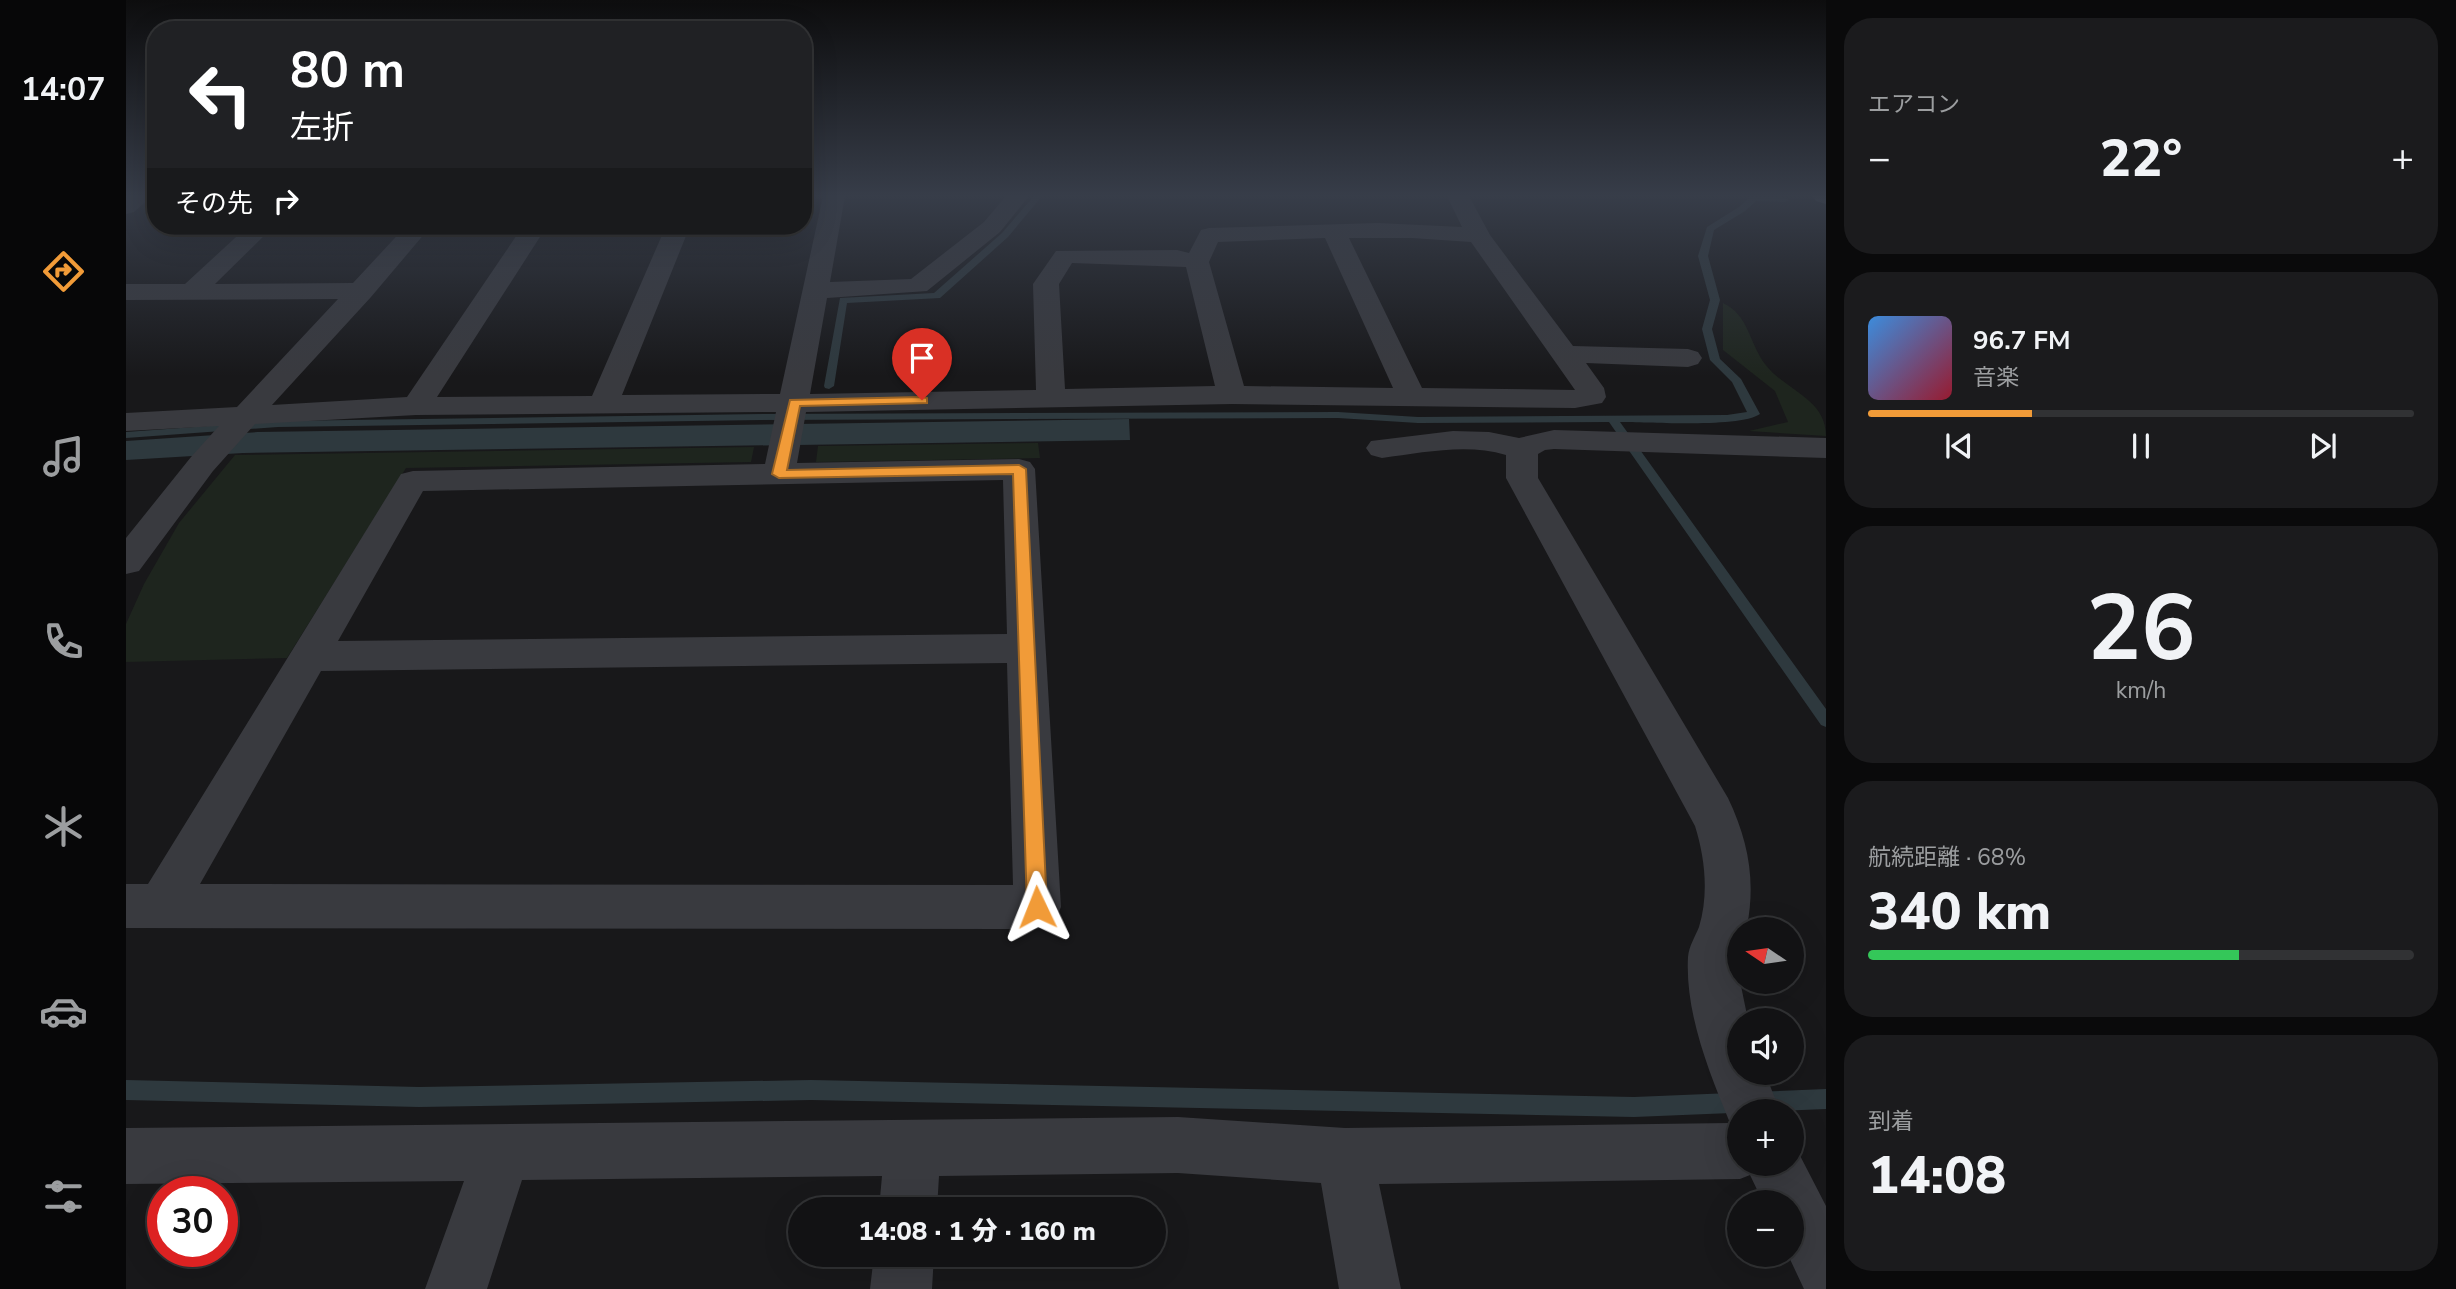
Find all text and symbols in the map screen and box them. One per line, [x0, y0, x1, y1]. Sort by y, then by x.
text: 80 m [290, 37, 405, 104]
icon: left [175, 49, 266, 140]
text: 14:07 [21, 68, 105, 111]
text: エアコン [1868, 89, 1960, 120]
text: 左折 [290, 106, 354, 149]
text: 22° [2100, 123, 2182, 194]
text: − [1868, 133, 1891, 184]
text: + [2391, 133, 2414, 184]
icon: right [267, 182, 305, 220]
text: その先 [175, 186, 253, 221]
icon: directions [39, 247, 88, 296]
text: 96.7 FM [1973, 323, 2070, 358]
pin [892, 328, 952, 400]
icon: arrive [903, 339, 941, 377]
text: 音楽 [1973, 362, 2019, 393]
icon: previous [1940, 427, 1978, 465]
icon: pause [2122, 427, 2160, 465]
icon: next [2304, 427, 2342, 465]
icon: music [39, 432, 88, 481]
text: 26 [2086, 567, 2196, 691]
icon: phone [39, 617, 88, 666]
text: km/h [2116, 675, 2166, 706]
icon: climate [39, 802, 88, 851]
text: 航続距離 · 68% [1868, 842, 2026, 873]
position arrow [1000, 870, 1074, 944]
text: 340 km [1868, 876, 2051, 947]
north arrow [1727, 917, 1804, 994]
map controls [1727, 917, 1804, 1267]
icon: car [39, 987, 88, 1036]
button: sound [1727, 1008, 1804, 1085]
button: + [1727, 1099, 1804, 1176]
text: 到着 [1868, 1106, 1914, 1137]
text: 14:08 [1868, 1140, 2006, 1211]
icon: filters [39, 1172, 88, 1221]
speed limit sign: 30 [147, 1176, 238, 1267]
button: − [1727, 1190, 1804, 1267]
text: 14:08 · 1 分 · 160 m [858, 1214, 1096, 1249]

